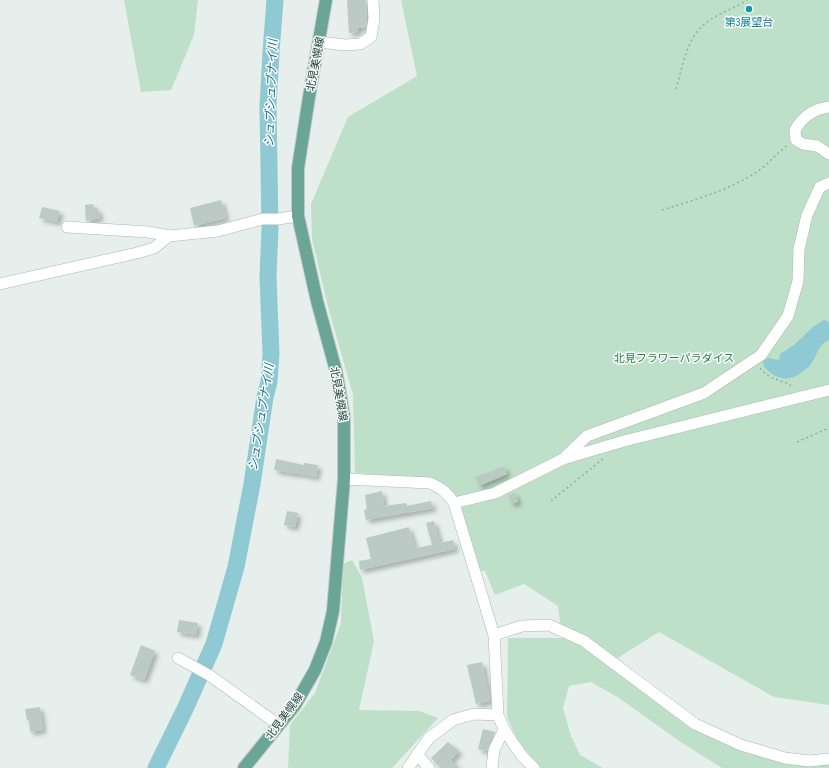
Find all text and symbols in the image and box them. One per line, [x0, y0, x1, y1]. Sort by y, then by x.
marker: 第3展望台 [744, 4, 754, 14]
place label: 第3展望台 [725, 16, 773, 29]
street label: 北見美幌線 [304, 36, 327, 92]
water label: シュブシュブナイ川 [262, 37, 281, 147]
park label: 北見フラワーパラダイス [614, 352, 734, 365]
water label: シュブシュブナイ川 [246, 361, 278, 472]
street label: 北見美幌線 [327, 366, 350, 422]
street label: 北見美幌線 [263, 690, 306, 742]

